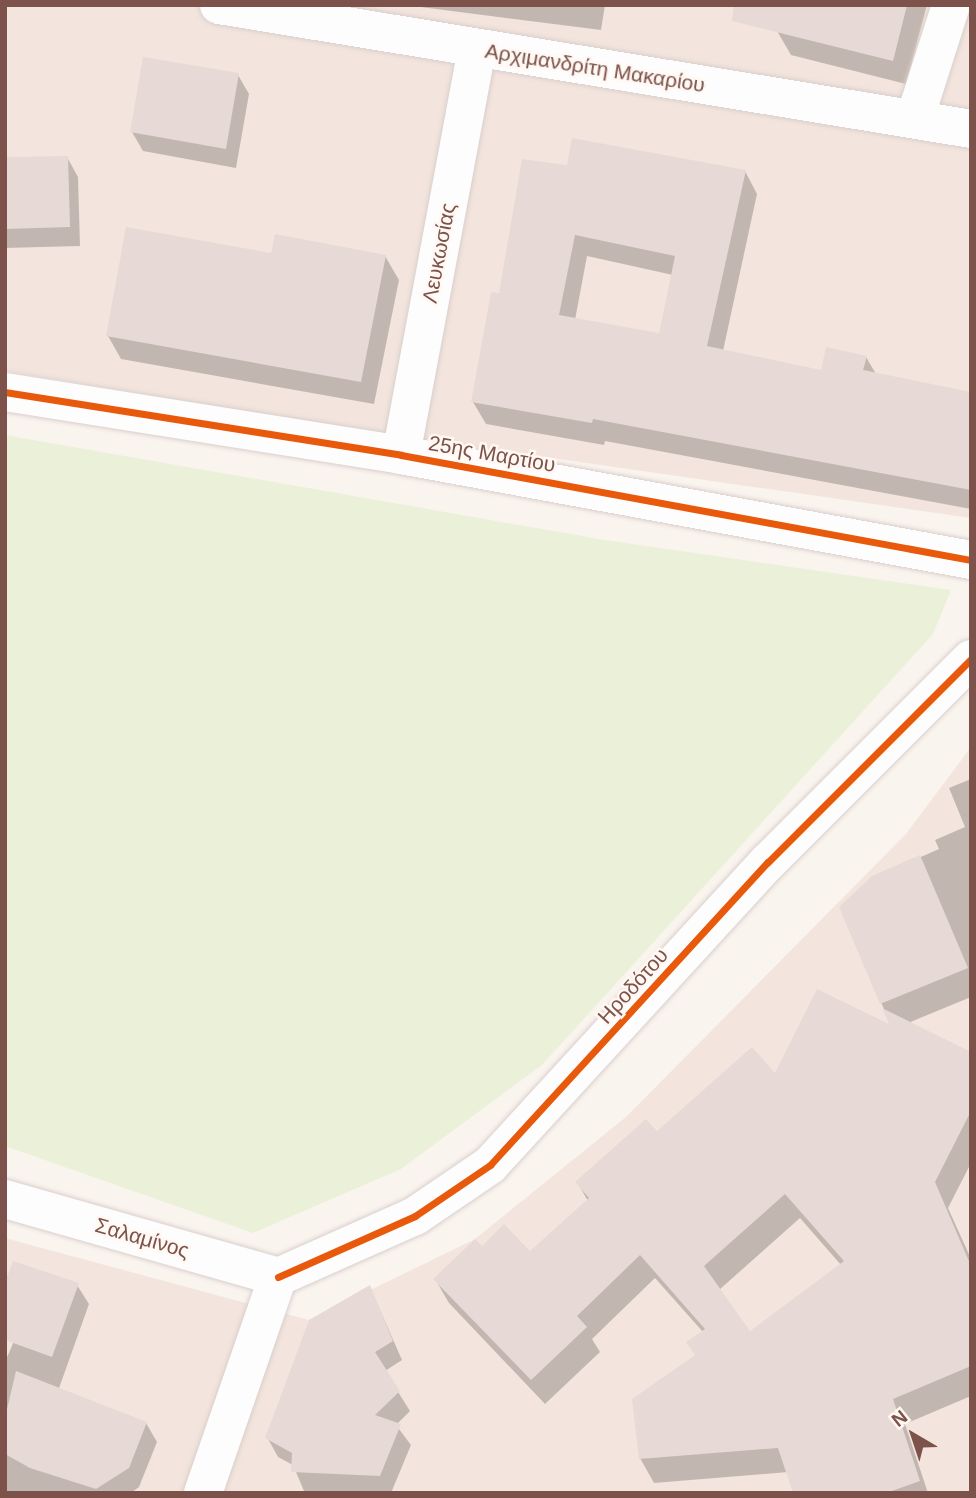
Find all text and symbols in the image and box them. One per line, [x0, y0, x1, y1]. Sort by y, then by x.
street label: Αρχιμανδρίτη Μακαρίου [483, 38, 707, 98]
street label: Λευκωσίας [417, 201, 461, 305]
street label: 25ης Μαρτίου [427, 430, 557, 478]
street label: Ηροδότου [593, 943, 673, 1029]
street label: Σαλαμίνος [92, 1213, 192, 1263]
north arrow [878, 1400, 948, 1470]
text: N [888, 1406, 911, 1431]

